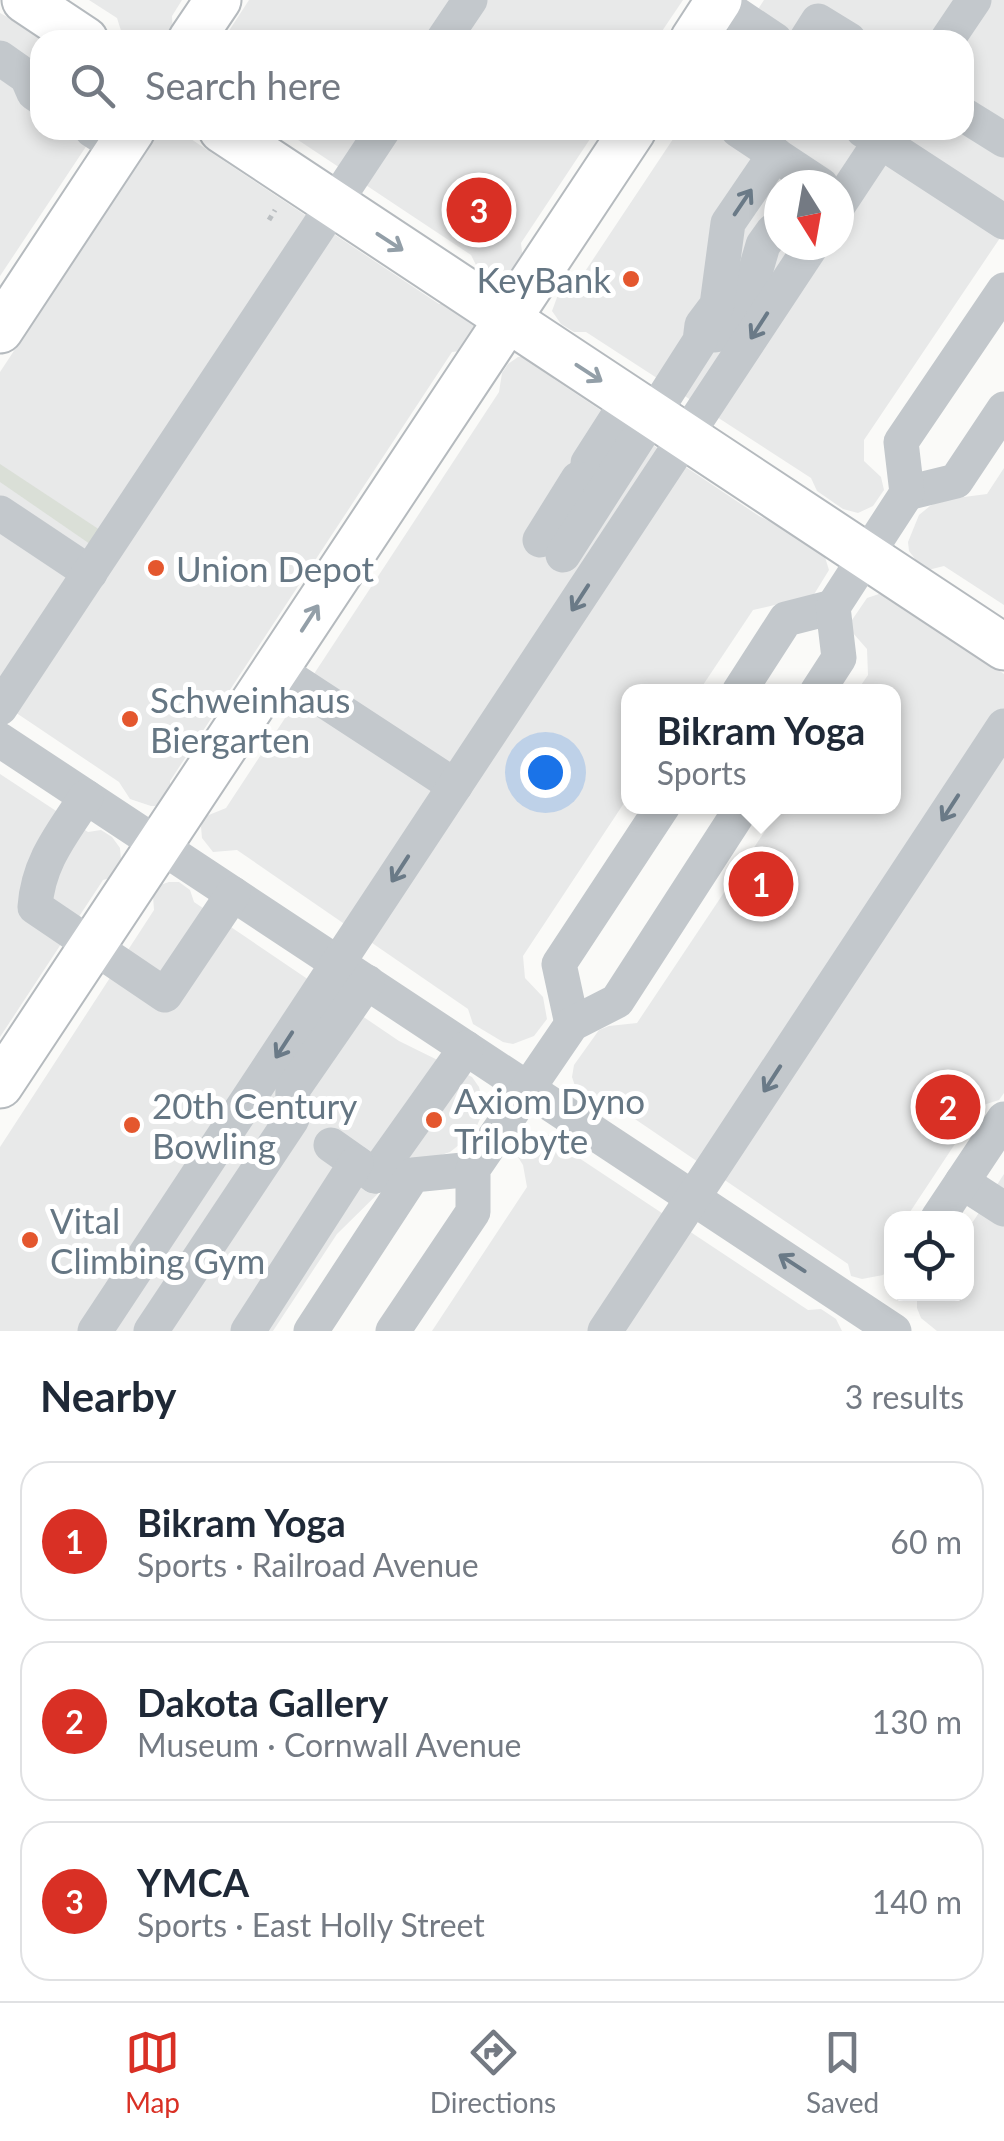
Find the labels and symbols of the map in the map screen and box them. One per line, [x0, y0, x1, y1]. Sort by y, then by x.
north arrow [764, 170, 854, 260]
pin: 3 [446, 172, 512, 248]
one-way arrow [732, 188, 753, 216]
one-way arrow [376, 231, 404, 252]
place label: KeyBank [476, 258, 611, 300]
marker: KeyBank [620, 268, 642, 290]
one-way arrow [748, 312, 769, 340]
one-way arrow [574, 362, 602, 383]
place label: Union Depot [176, 547, 374, 589]
marker: Union Depot [145, 557, 167, 579]
one-way arrow [569, 583, 590, 611]
one-way arrow [299, 604, 320, 633]
place label: Schweinhaus Biergarten [150, 678, 350, 760]
marker: Schweinhaus Biergarten [119, 708, 141, 730]
your location [520, 747, 571, 798]
one-way arrow [940, 793, 961, 821]
pin: 1 [728, 846, 794, 922]
one-way arrow [390, 854, 411, 882]
one-way arrow [274, 1030, 295, 1058]
one-way arrow [761, 1065, 782, 1093]
pin: 2 [916, 1070, 980, 1144]
place label: Axiom Dyno Trilobyte [454, 1079, 645, 1161]
place label: 20th Century Bowling [152, 1084, 357, 1166]
marker: Axiom Dyno Trilobyte [423, 1109, 445, 1131]
marker: 20th Century Bowling [121, 1114, 143, 1136]
place label: Vital Climbing Gym [50, 1199, 265, 1281]
marker: Vital Climbing Gym [19, 1229, 41, 1251]
one-way arrow [778, 1253, 806, 1274]

